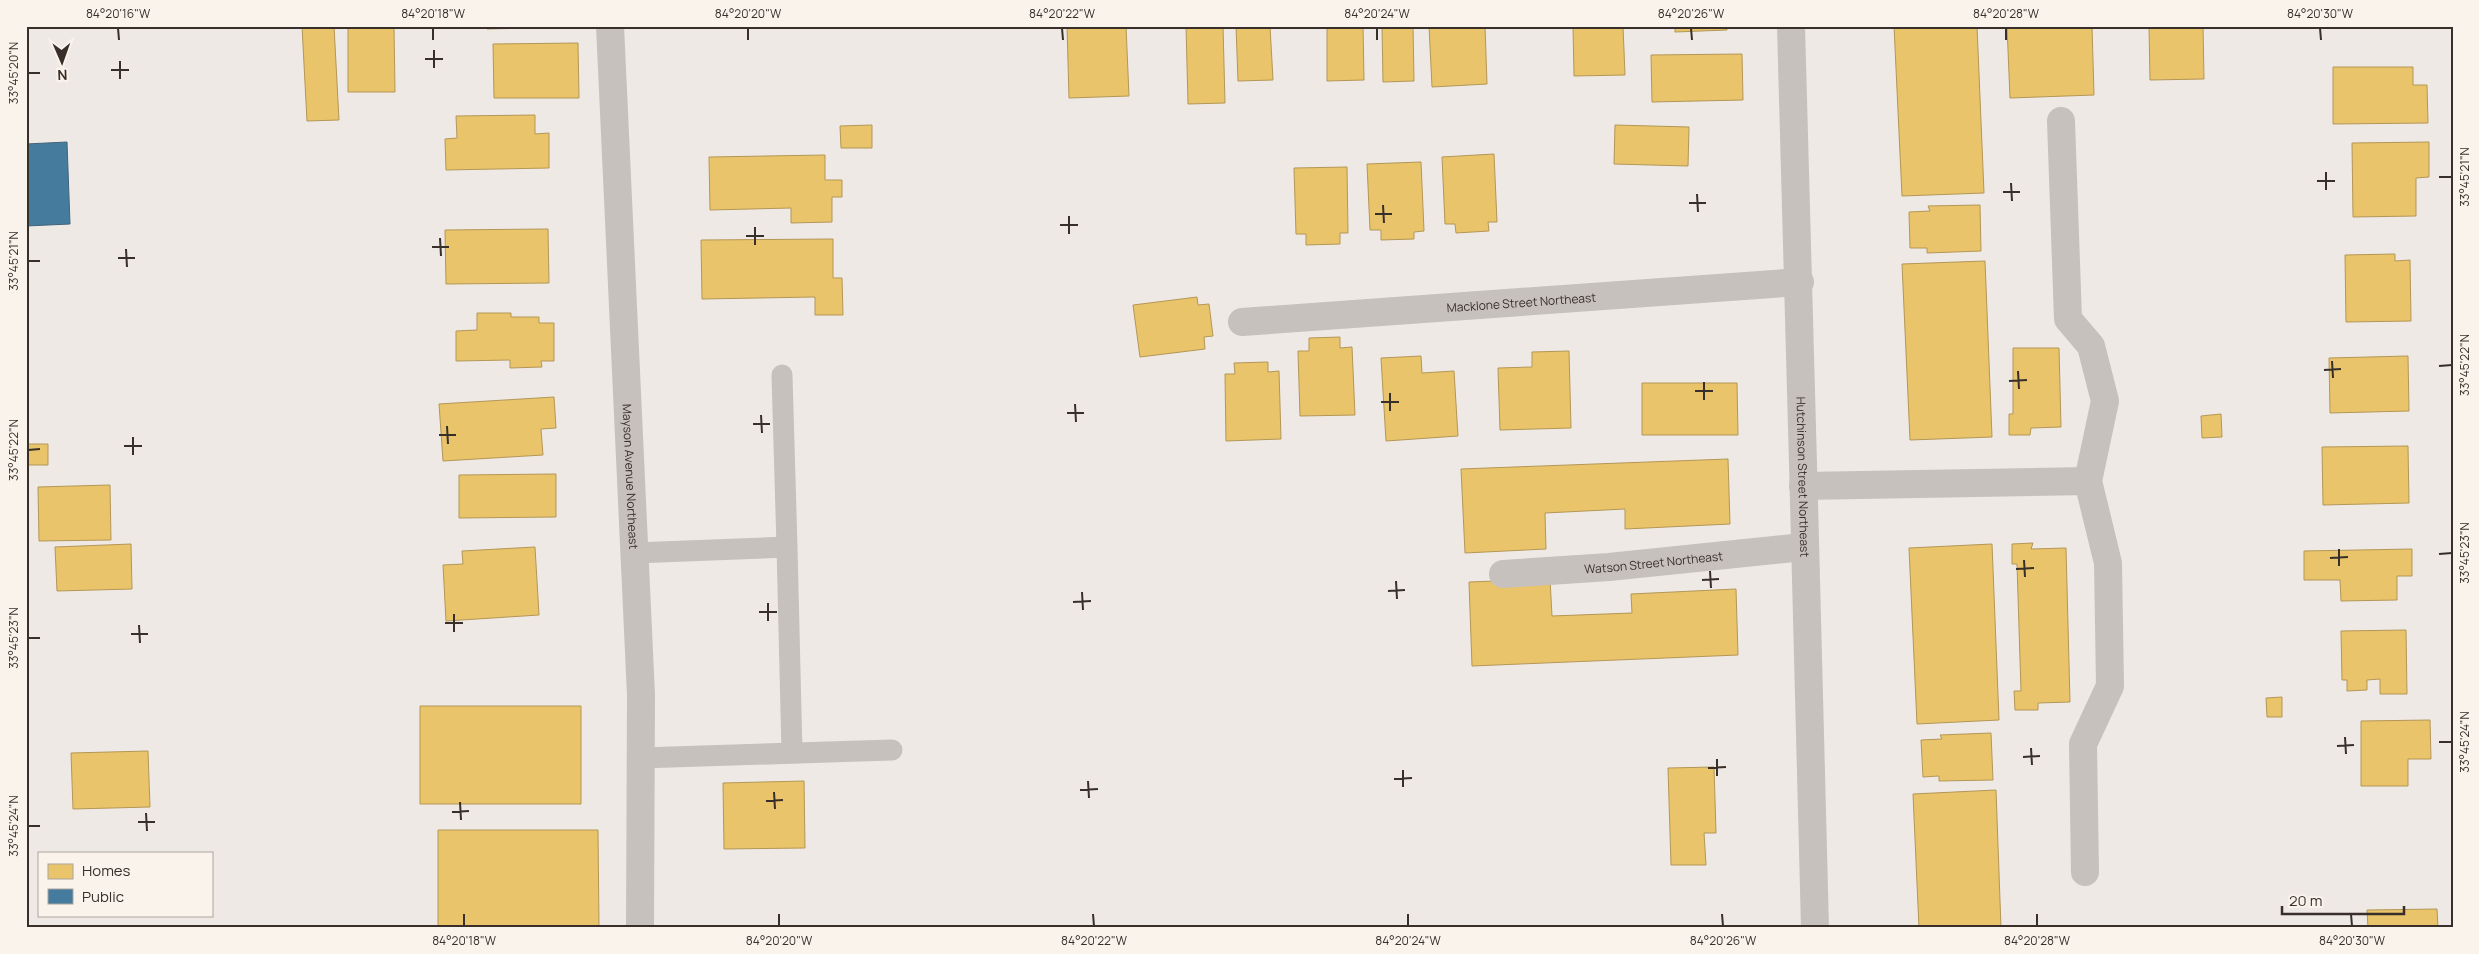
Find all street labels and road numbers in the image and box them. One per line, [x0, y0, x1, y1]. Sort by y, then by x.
street label: Macklone Street Northeast [1446, 288, 1597, 316]
street label: Hutchinson Street Northeast [1793, 396, 1814, 558]
street label: Mayson Avenue Northeast [619, 403, 643, 550]
street label: Watson Street Northeast [1584, 547, 1724, 577]

